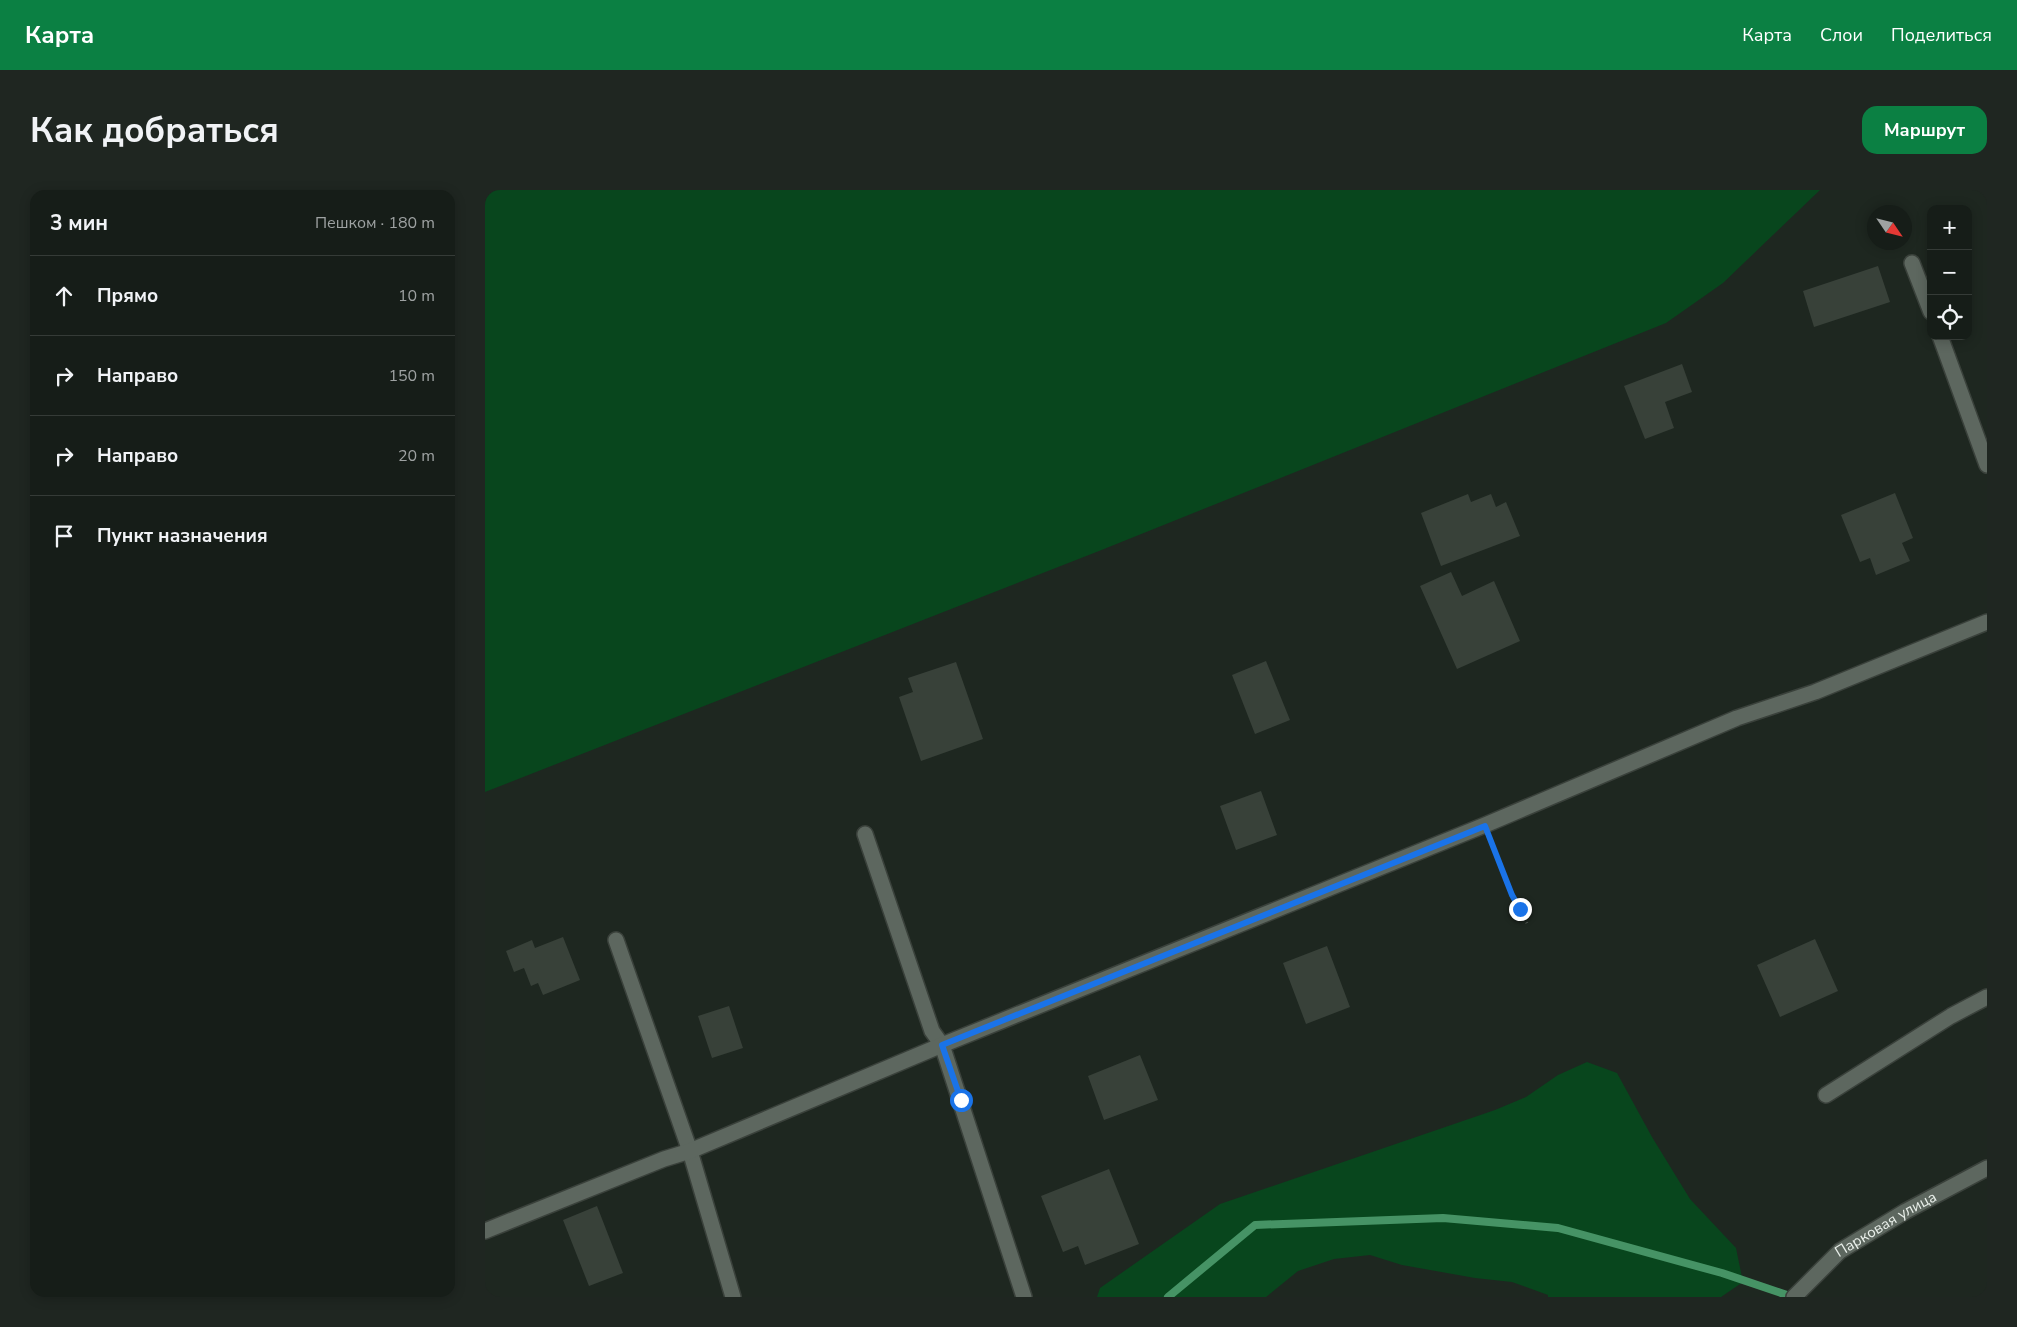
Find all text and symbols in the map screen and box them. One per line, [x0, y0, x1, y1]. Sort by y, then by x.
text: Карта [25, 19, 94, 51]
text: Карта [1742, 23, 1792, 47]
text: Слои [1820, 23, 1863, 47]
text: Поделиться [1891, 23, 1992, 47]
button: Маршрут [1862, 106, 1987, 154]
text: Как добраться [30, 107, 279, 154]
north arrow [1867, 205, 1912, 250]
map controls [1927, 205, 1972, 340]
button: + [1927, 205, 1972, 250]
text: 3 мин [50, 209, 108, 237]
text: Пешком · 180 m [315, 212, 435, 234]
button: − [1927, 250, 1972, 295]
icon: ahead [50, 282, 78, 310]
text: Прямо [97, 283, 158, 309]
text: 10 m [398, 285, 435, 307]
button: locate [1927, 295, 1972, 340]
icon: right [50, 362, 78, 390]
text: Направо [97, 363, 178, 389]
text: 150 m [388, 365, 435, 387]
icon: right [50, 442, 78, 470]
text: Направо [97, 443, 178, 469]
text: 20 m [398, 445, 435, 467]
icon: arrive [50, 522, 78, 550]
text: Пункт назначения [97, 523, 268, 549]
route end [1509, 898, 1532, 921]
route start [950, 1089, 973, 1112]
street label: Парковая улица [1831, 1187, 1940, 1262]

